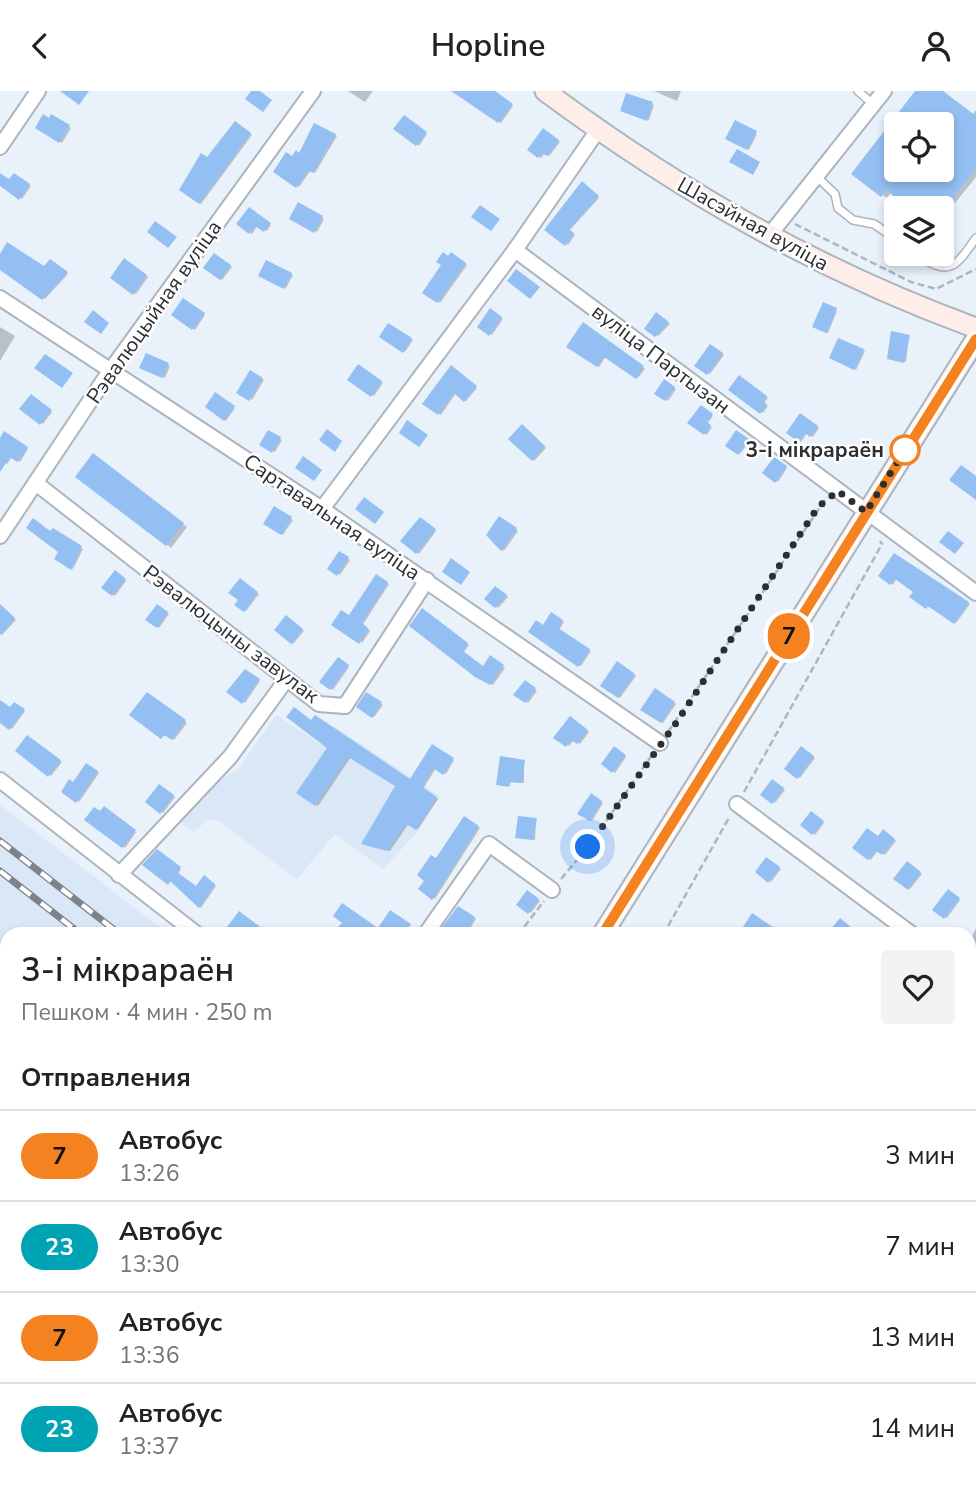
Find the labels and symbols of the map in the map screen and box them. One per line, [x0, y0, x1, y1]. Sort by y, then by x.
street label: Шасэйная вуліца [672, 171, 834, 277]
street label: Рэвалюцыйная вуліца [80, 215, 228, 409]
street label: вуліца Партызан [586, 298, 736, 420]
marker: 3-і мікрараён [890, 435, 920, 465]
place label: 3-і мікрараён [745, 436, 884, 464]
street label: Сартавальная вуліца [238, 447, 426, 587]
street label: Рэвалюцыны завулак [137, 559, 325, 710]
line badge: 7 [766, 613, 812, 659]
your location [570, 829, 605, 864]

